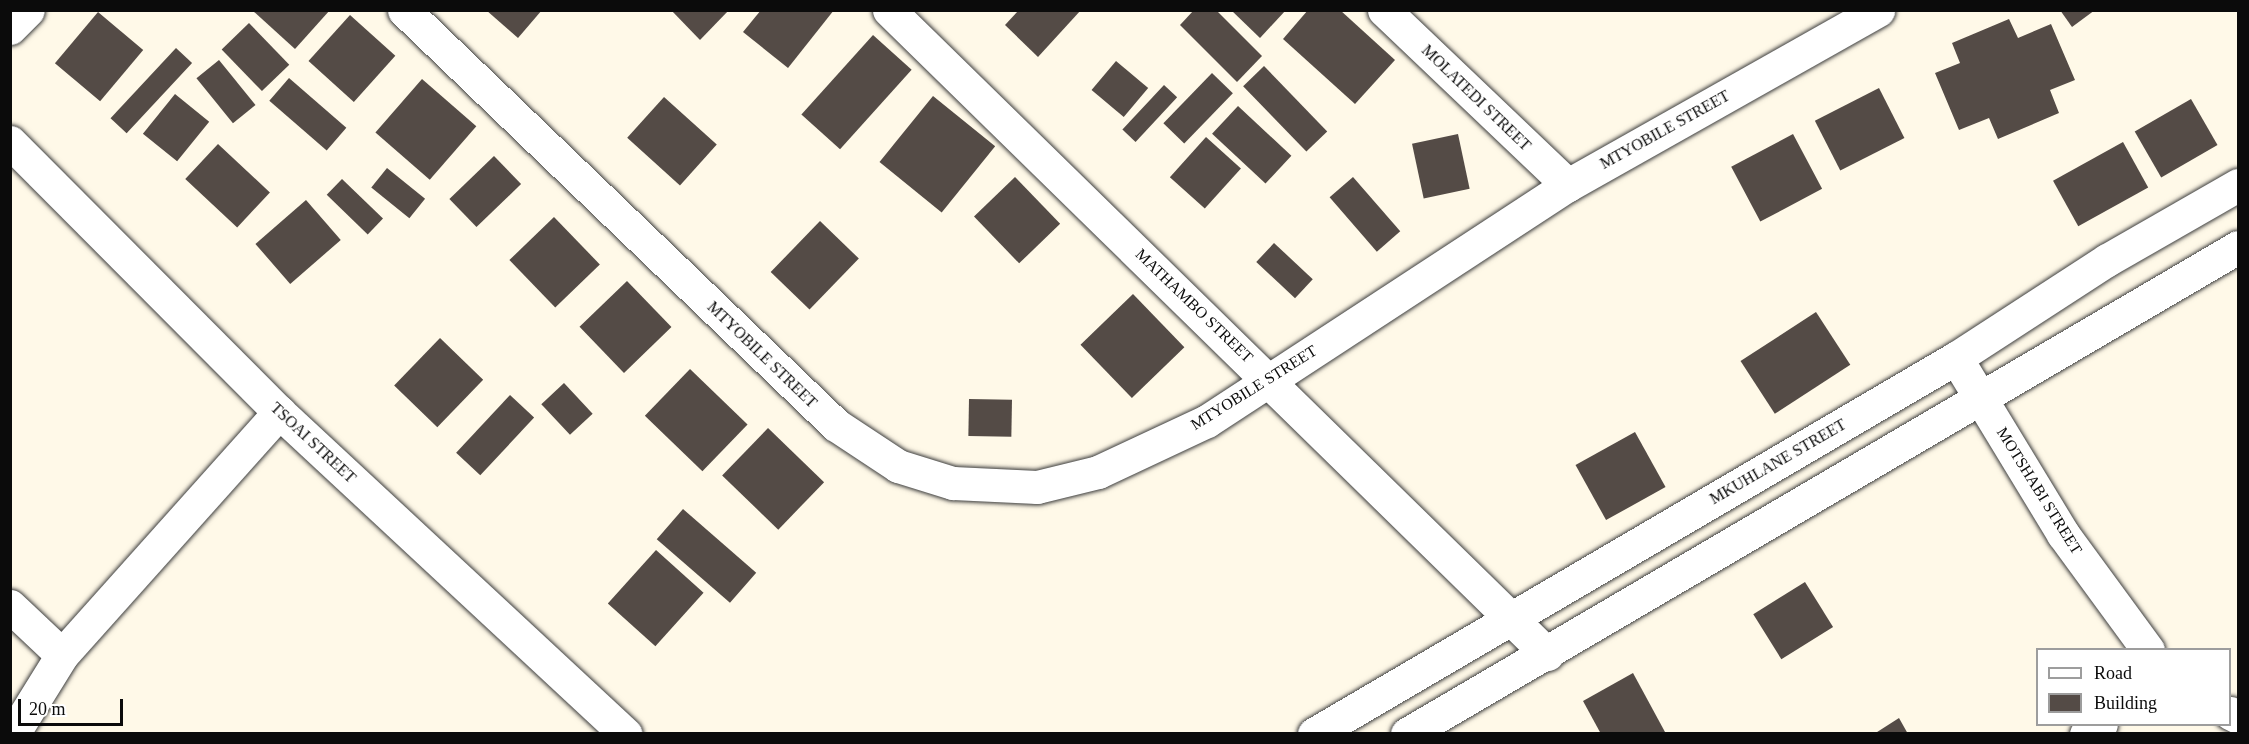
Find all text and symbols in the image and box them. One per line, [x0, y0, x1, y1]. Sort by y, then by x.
street label: MOLATEDI STREET [1417, 41, 1535, 155]
street label: MTYOBILE STREET [1597, 86, 1733, 174]
street label: MATHAMBO STREET [1131, 245, 1257, 367]
street label: MTYOBILE STREET [703, 298, 821, 412]
street label: MTYOBILE STREET [1187, 341, 1321, 435]
street label: TSOAI STREET [266, 399, 360, 487]
street label: MKUHLANE STREET [1706, 415, 1850, 509]
street label: MOTSHABI STREET [1992, 424, 2086, 558]
legend [2036, 648, 2231, 726]
text: Road [2094, 663, 2132, 683]
scale bar [21, 687, 126, 725]
text: Building [2094, 693, 2157, 713]
text: 20 m [29, 699, 66, 719]

